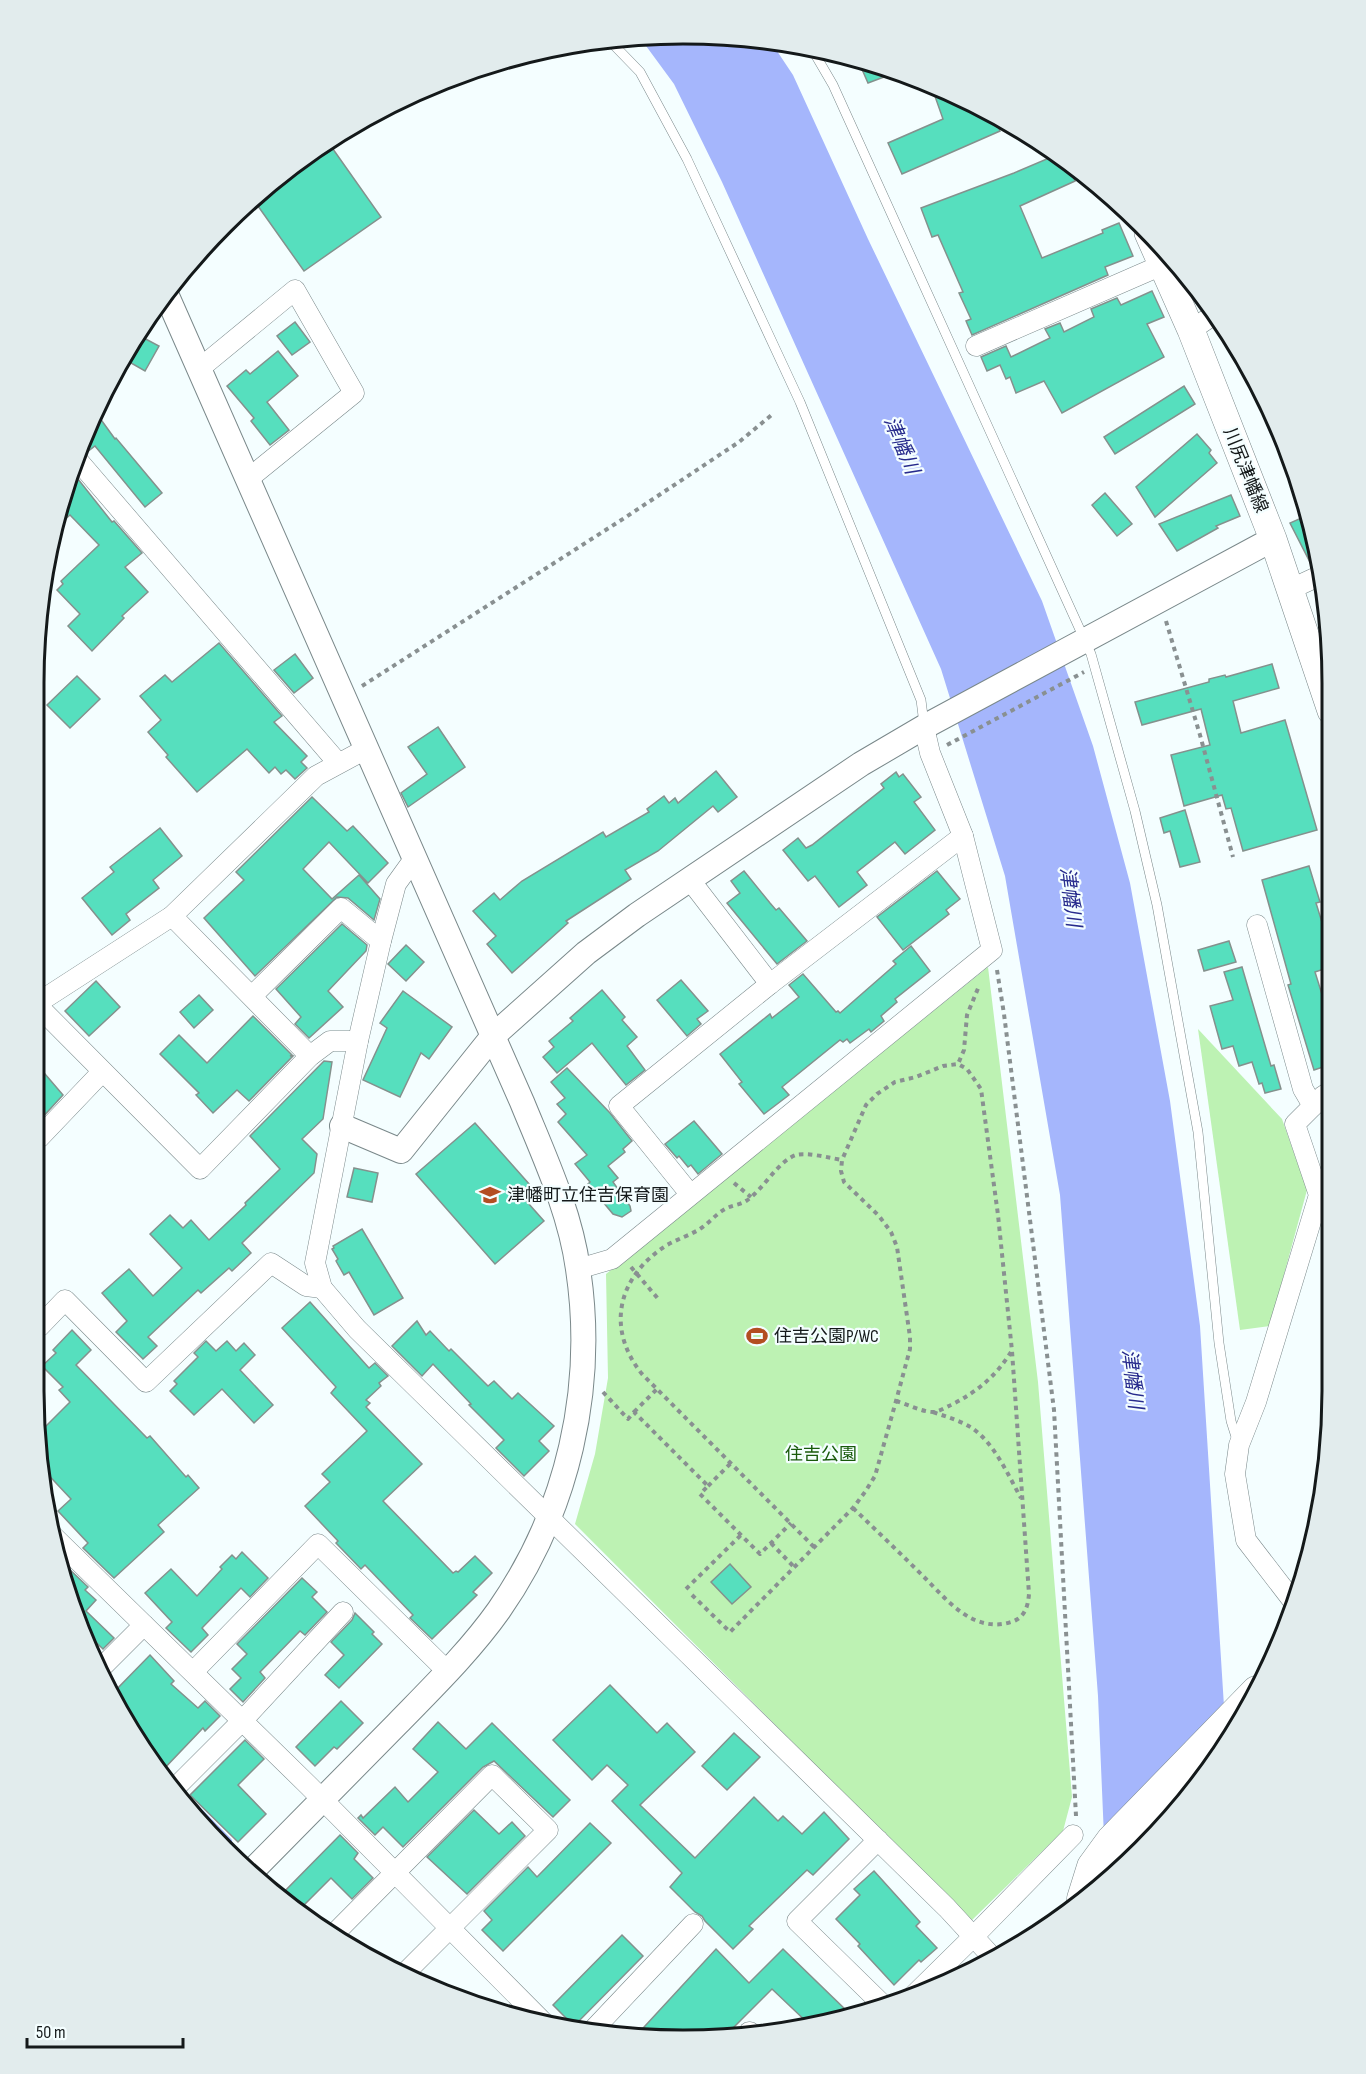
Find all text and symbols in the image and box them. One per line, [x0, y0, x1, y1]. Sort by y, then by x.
water label: 津幡川 [878, 413, 925, 480]
street label: 川尻津幡線 [1219, 425, 1272, 516]
water label: 津幡川 [1054, 866, 1086, 930]
school or university icon: 津幡町立住吉保育園 [478, 1183, 502, 1207]
place label: 津幡町立住吉保育園 [507, 1185, 669, 1206]
sports icon: 住吉公園P/WC [745, 1324, 769, 1348]
place label: 住吉公園P/WC [774, 1326, 879, 1347]
water label: 津幡川 [1116, 1348, 1148, 1412]
park label: 住吉公園 [785, 1444, 857, 1465]
scale bar [27, 2011, 183, 2049]
text: 50 m [36, 2022, 66, 2043]

